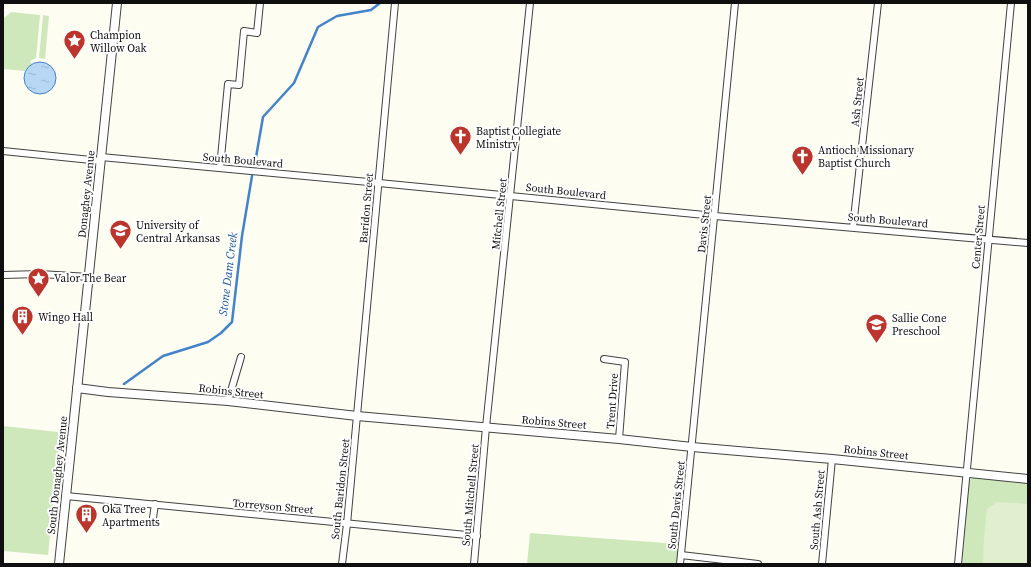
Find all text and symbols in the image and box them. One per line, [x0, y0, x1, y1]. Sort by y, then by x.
place icon: Champion Willow Oak [61, 28, 87, 61]
place label: Champion Willow Oak [90, 28, 148, 56]
street label: Ash Street [847, 76, 868, 127]
church icon: Baptist Collegiate Ministry [447, 124, 473, 157]
place label: Baptist Collegiate Ministry [476, 124, 562, 152]
church icon: Antioch Missionary Baptist Church [790, 143, 816, 176]
place label: Antioch Missionary Baptist Church [818, 143, 914, 171]
street label: Donaghey Avenue [74, 149, 99, 239]
street label: South Boulevard [202, 150, 284, 172]
street label: Baridon Street [356, 172, 377, 244]
street label: Mitchell Street [488, 177, 511, 250]
street label: South Boulevard [525, 180, 608, 203]
street label: Davis Street [694, 194, 715, 254]
street label: Center Street [968, 204, 989, 270]
street label: South Boulevard [847, 210, 929, 232]
school or university icon: University of Central Arkansas [107, 218, 133, 251]
place label: University of Central Arkansas [136, 218, 220, 246]
water label: Stone Dam Creek [215, 231, 241, 317]
place icon: Valor The Bear [26, 265, 52, 298]
place label: Valor The Bear [54, 271, 127, 286]
building icon: Wingo Hall [10, 304, 36, 337]
place label: Wingo Hall [38, 310, 93, 325]
school or university icon: Sallie Cone Preschool [863, 311, 889, 344]
place label: Sallie Cone Preschool [892, 311, 947, 339]
street label: Trent Drive [603, 372, 622, 429]
street label: Robins Street [198, 381, 264, 402]
street label: Robins Street [521, 412, 587, 433]
street label: South Donaghey Avenue [44, 415, 71, 535]
street label: South Baridon Street [328, 438, 353, 540]
street label: Robins Street [843, 442, 909, 463]
street label: South Mitchell Street [459, 443, 482, 547]
street label: South Davis Street [664, 460, 689, 550]
street label: South Ash Street [807, 469, 829, 551]
street label: Torreyson Street [232, 496, 314, 518]
building icon: Oka Tree Apartments [74, 502, 100, 535]
place label: Oka Tree Apartments [102, 502, 160, 530]

